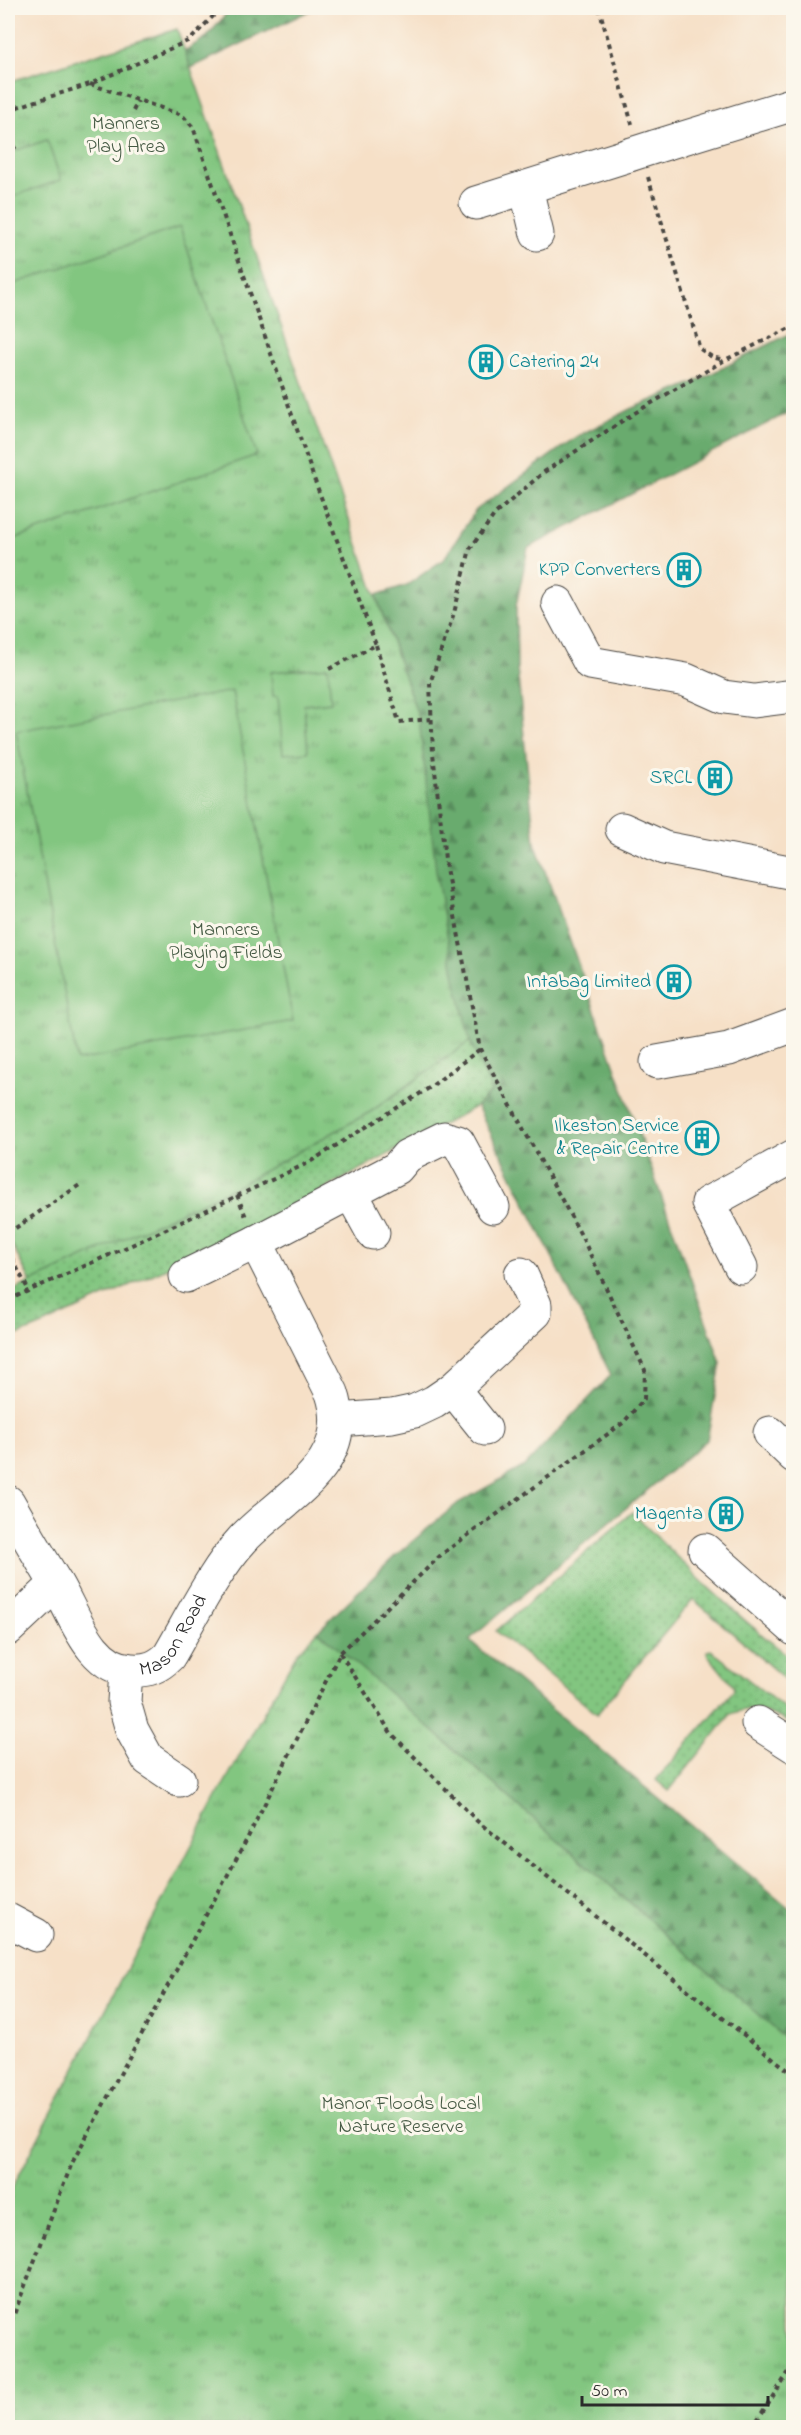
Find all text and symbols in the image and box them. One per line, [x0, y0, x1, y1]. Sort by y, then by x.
park label: Manners Play Area [87, 110, 165, 162]
building icon: Catering 24 [468, 344, 504, 380]
place label: Catering 24 [509, 348, 598, 378]
building icon: KPP Converters [666, 552, 702, 588]
place label: KPP Converters [539, 556, 661, 585]
building icon: SRCL [697, 760, 733, 796]
place label: SRCL [650, 764, 693, 793]
park label: Manners Playing Fields [169, 916, 283, 969]
building icon: Intabag Limited [656, 964, 692, 1000]
place label: Intabag Limited [527, 968, 651, 998]
place label: Ilkeston Service & Repair Centre [554, 1112, 679, 1164]
building icon: Ilkeston Service & Repair Centre [684, 1120, 720, 1156]
building icon: Magenta [708, 1496, 744, 1532]
place label: Magenta [635, 1500, 703, 1530]
street label: Mason Road [137, 1589, 215, 1685]
park label: Manor Floods Local Nature Reserve [322, 2090, 480, 2142]
scale bar [582, 2369, 768, 2407]
text: 50 m [591, 2379, 628, 2405]

